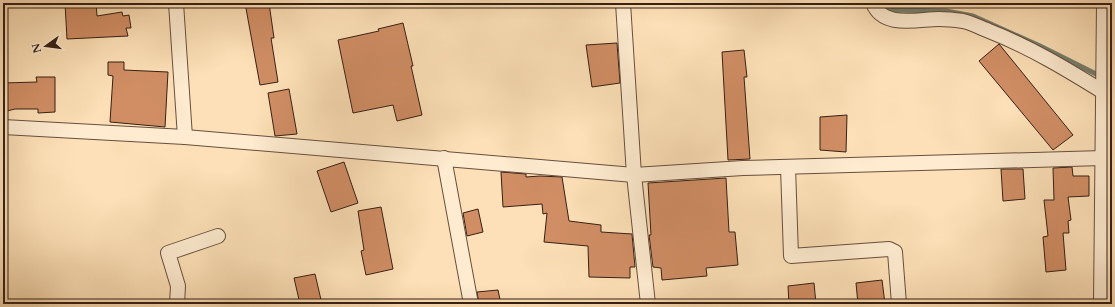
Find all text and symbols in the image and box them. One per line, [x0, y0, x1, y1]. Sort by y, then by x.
north arrow [26, 26, 66, 66]
text: N [28, 41, 45, 55]

